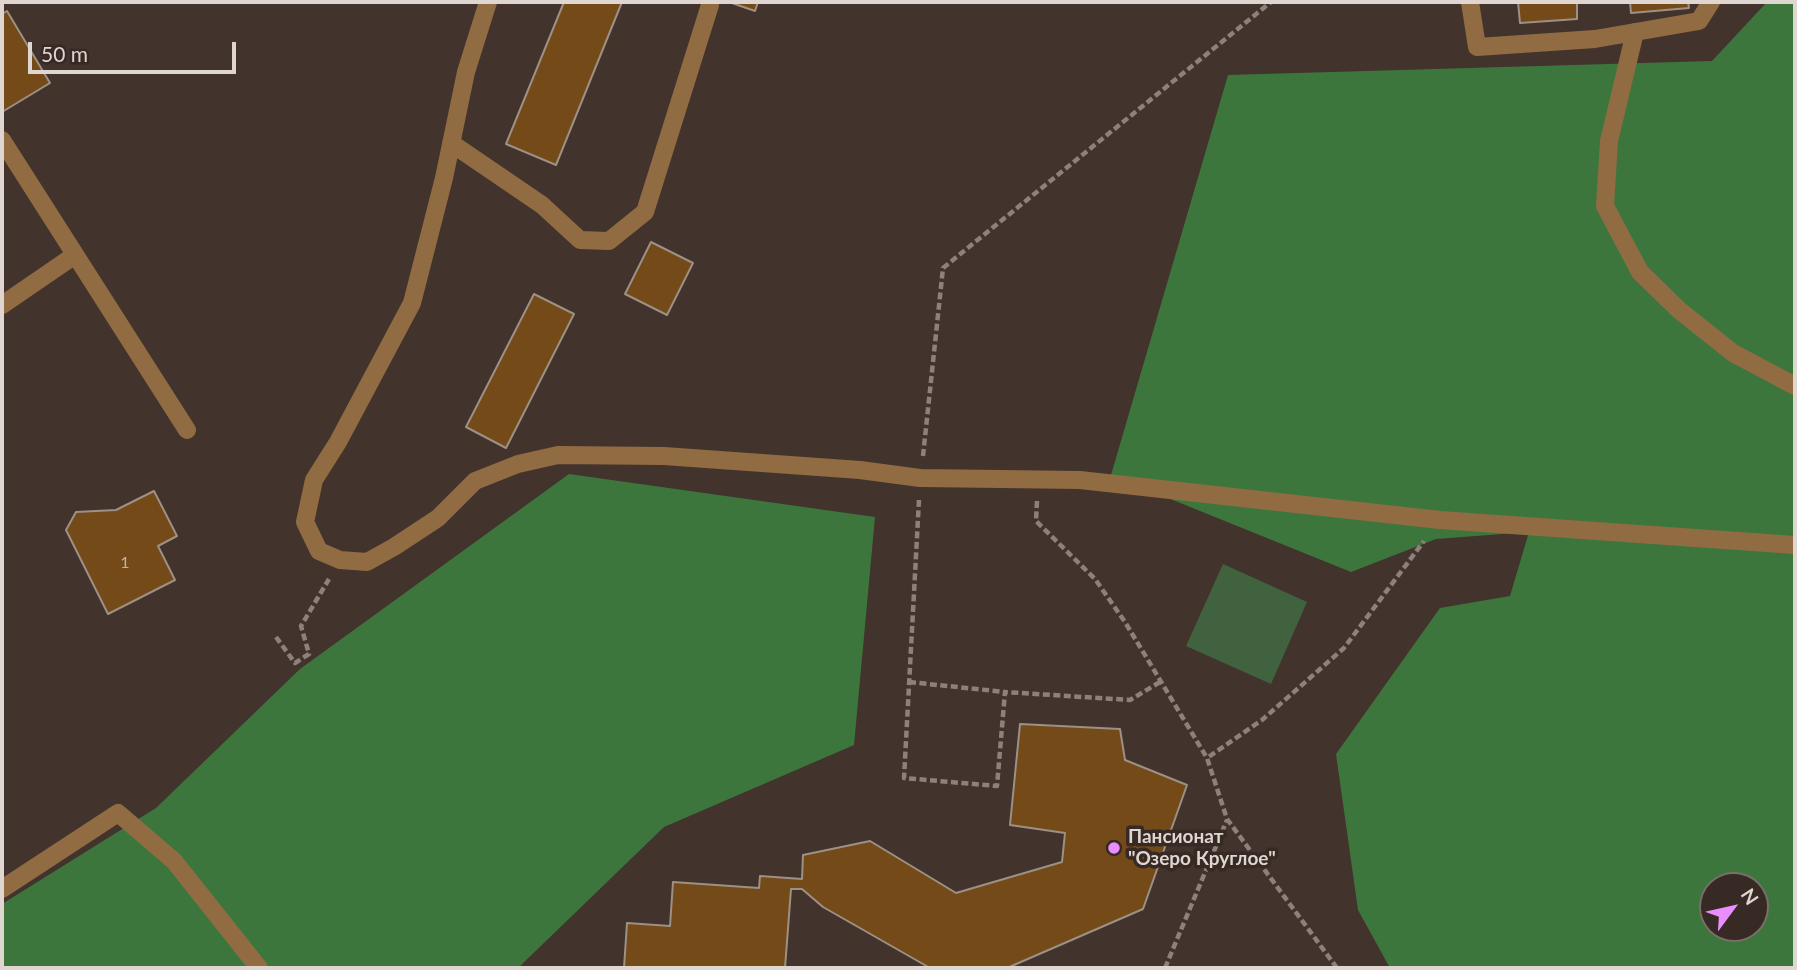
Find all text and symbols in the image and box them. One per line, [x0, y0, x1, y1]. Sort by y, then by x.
scale bar [32, 28, 240, 72]
text: 50 m [41, 41, 88, 66]
house number: 1 [120, 553, 130, 573]
place label: Пансионат "Озеро Круглое" [1128, 826, 1276, 870]
marker: Пансионат "Озеро Круглое" [1106, 840, 1122, 856]
north arrow [1699, 872, 1769, 942]
text: N [1737, 884, 1764, 909]

